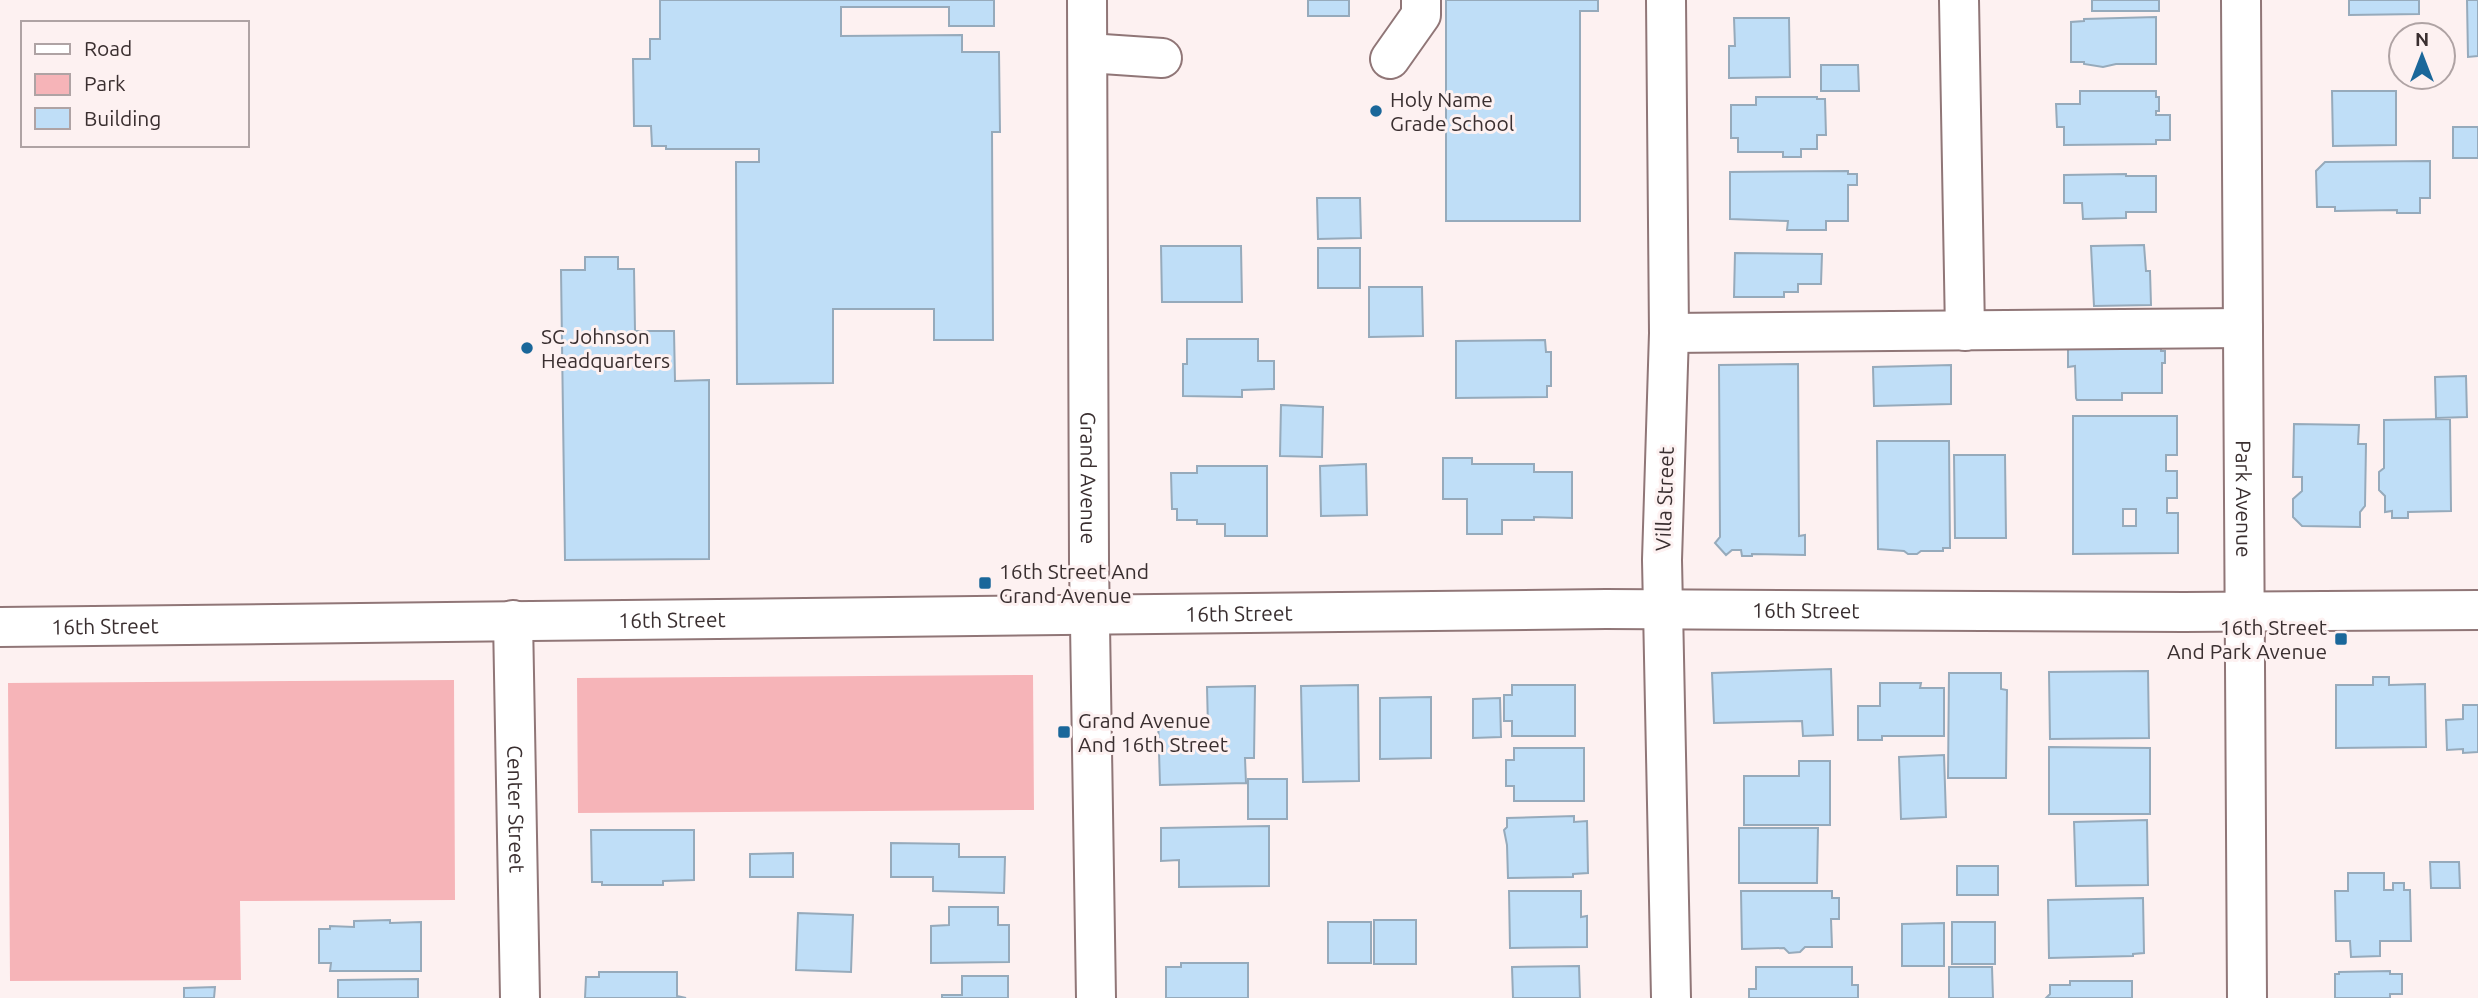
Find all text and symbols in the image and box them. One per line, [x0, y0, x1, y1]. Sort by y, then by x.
legend [21, 21, 248, 147]
north arrow [2387, 21, 2457, 91]
text: N [2415, 28, 2429, 50]
text: Road [84, 36, 132, 60]
text: Park [84, 71, 126, 95]
place label: Holy Name Grade School [1390, 87, 1514, 135]
marker: Holy Name Grade School [1368, 103, 1384, 119]
text: Building [84, 106, 161, 130]
place label: SC Johnson Headquarters [541, 324, 670, 372]
marker: SC Johnson Headquarters [519, 340, 535, 356]
street label: Grand Avenue [1076, 412, 1101, 544]
street label: Park Avenue [2232, 440, 2256, 558]
street label: Villa Street [1650, 446, 1678, 552]
place label: 16th Street And Grand Avenue [999, 559, 1149, 607]
marker: 16th Street And Grand Avenue [977, 575, 993, 591]
street label: 16th Street [1752, 598, 1860, 622]
street label: 16th Street [1185, 601, 1293, 626]
street label: 16th Street [618, 607, 726, 632]
street label: 16th Street [51, 613, 159, 638]
place label: 16th Street And Park Avenue [2167, 615, 2327, 663]
marker: 16th Street And Park Avenue [2333, 631, 2349, 647]
place label: Grand Avenue And 16th Street [1078, 708, 1228, 756]
marker: Grand Avenue And 16th Street [1056, 724, 1072, 740]
street label: Center Street [503, 745, 530, 873]

